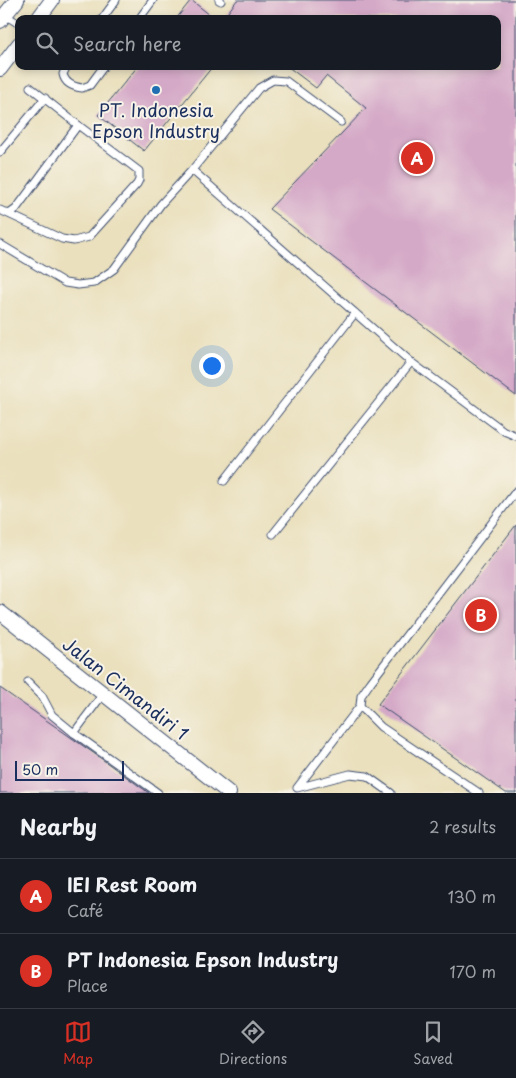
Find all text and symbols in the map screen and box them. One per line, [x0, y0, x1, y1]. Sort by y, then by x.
search box [15, 15, 501, 70]
icon: search [33, 29, 61, 57]
text: Search here [73, 29, 182, 57]
marker: PT. Indonesia Epson Industry [150, 84, 162, 96]
place label: PT. Indonesia Epson Industry [92, 96, 220, 144]
pin: A [401, 139, 433, 177]
your location [199, 353, 225, 379]
pin: B [465, 596, 497, 634]
street label: Jalan Cimandiri 1 [57, 630, 195, 746]
scale bar [15, 758, 124, 781]
text: 50 m [22, 759, 58, 780]
text: Nearby [20, 810, 97, 842]
text: 2 results [429, 814, 496, 838]
text: IEI Rest Room [67, 870, 197, 898]
text: A [30, 884, 42, 908]
text: 130 m [448, 884, 496, 908]
text: Café [67, 898, 103, 922]
text: PT Indonesia Epson Industry [67, 945, 338, 973]
text: B [31, 959, 41, 983]
text: 170 m [450, 959, 496, 983]
text: Place [67, 973, 108, 997]
tab: Map [63, 1018, 93, 1069]
tab: Directions [219, 1018, 287, 1069]
tab: Saved [413, 1018, 453, 1069]

